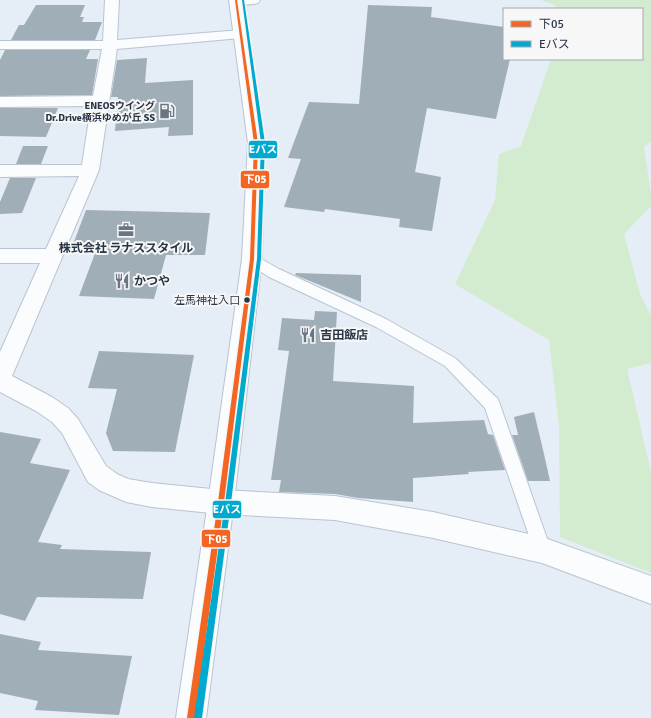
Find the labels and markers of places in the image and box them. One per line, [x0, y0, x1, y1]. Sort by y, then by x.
place label: ENEOSウイング Dr.Drive横浜ゆめが丘 SS [45, 100, 155, 124]
fuel station icon: ENEOSウイング Dr.Drive横浜ゆめが丘 SS [158, 102, 176, 120]
office icon: 株式会社 ラナススタイル [117, 221, 135, 239]
place label: 株式会社 ラナススタイル [59, 241, 193, 256]
restaurant icon: かつや [113, 272, 131, 290]
place label: かつや [134, 274, 170, 289]
place label: 左馬神社入口 [174, 294, 240, 307]
marker: 左馬神社入口 [242, 295, 252, 305]
restaurant icon: 吉田飯店 [299, 326, 317, 344]
place label: 吉田飯店 [320, 328, 368, 343]

